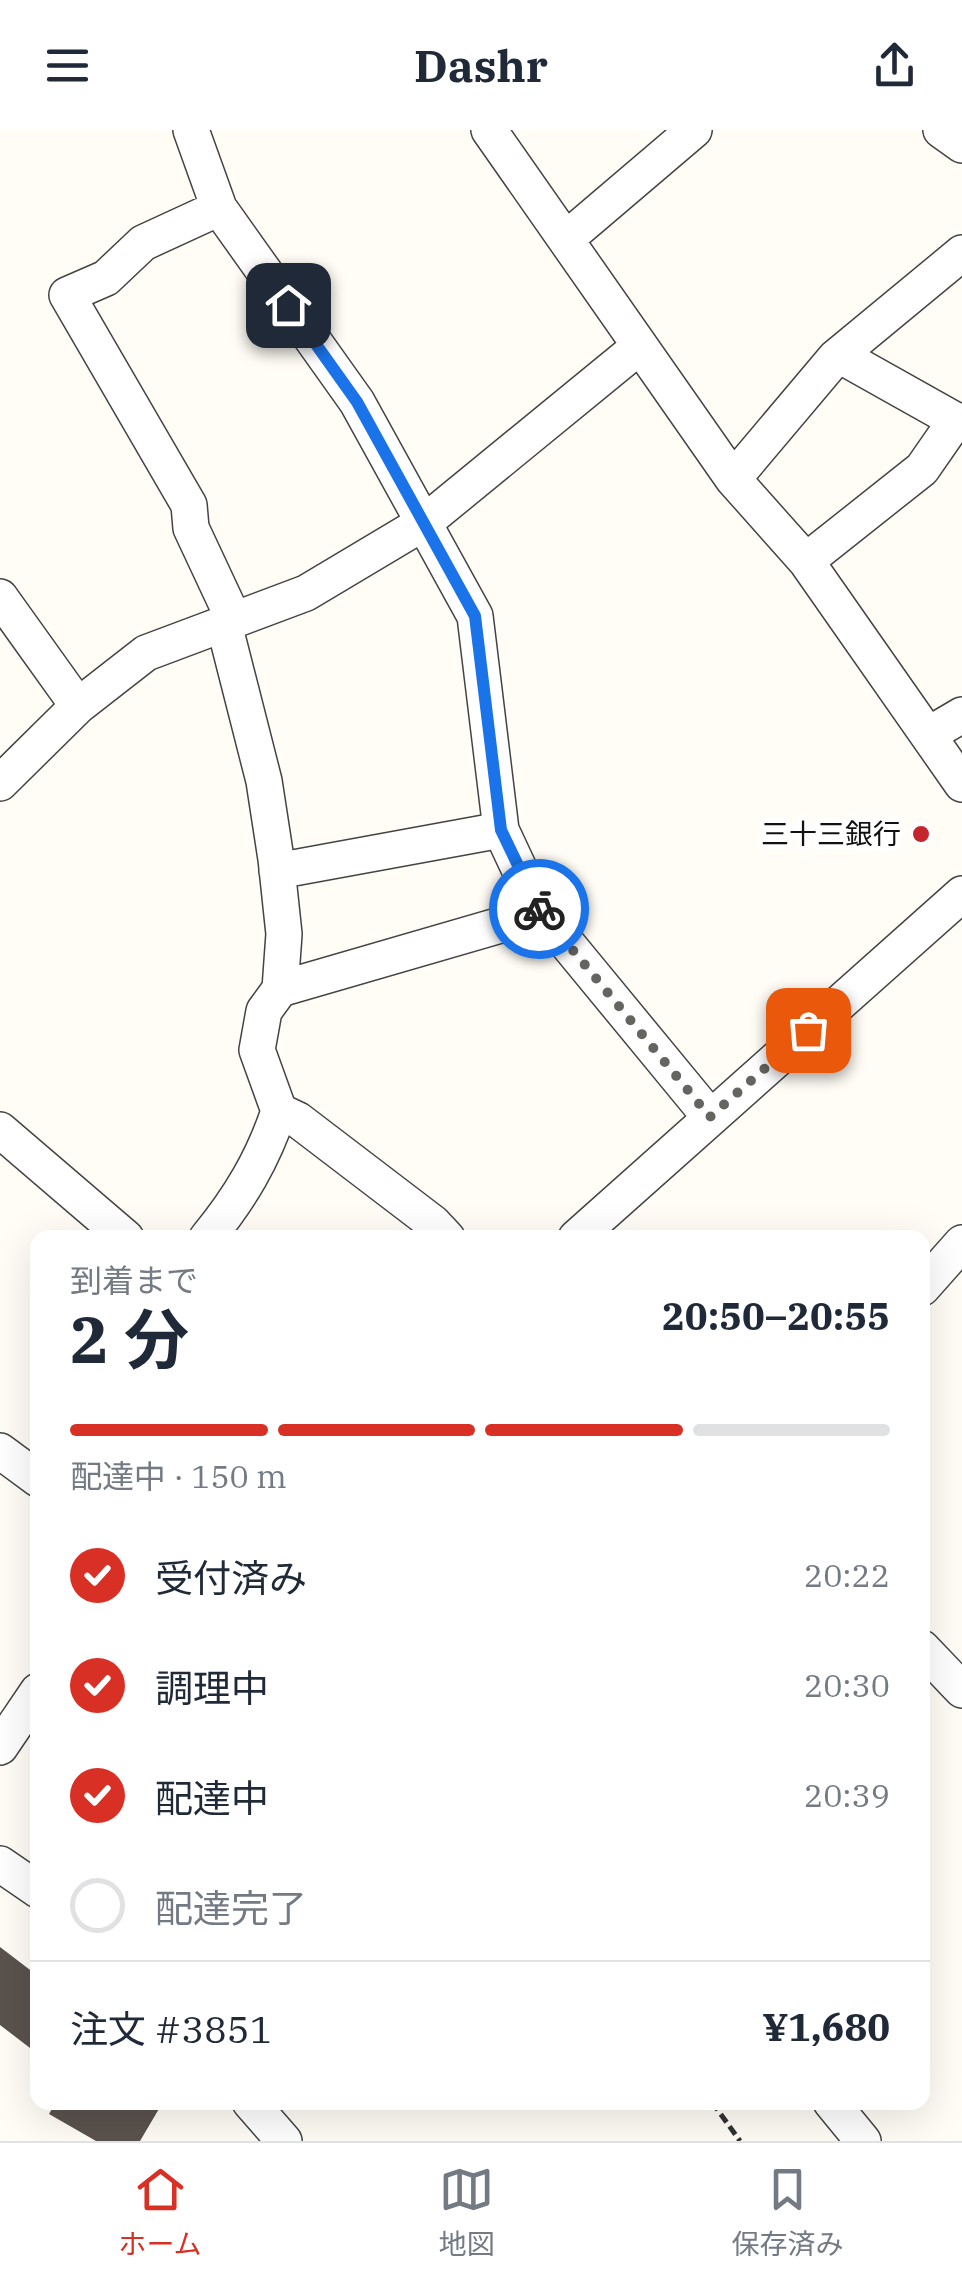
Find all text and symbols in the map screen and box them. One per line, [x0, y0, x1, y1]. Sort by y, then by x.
text: Dashr [414, 36, 548, 94]
icon: menu [40, 38, 95, 93]
icon: share [867, 38, 922, 93]
pin [246, 263, 331, 348]
icon: home [261, 278, 316, 333]
place label: 三十三銀行 [761, 815, 901, 852]
marker: 三十三銀行 [910, 823, 932, 845]
courier [489, 859, 589, 959]
icon: bike [512, 882, 567, 937]
pin [766, 988, 851, 1073]
icon: bag [781, 1003, 836, 1058]
text: 到着まで [70, 1259, 198, 1301]
text: 20:50–20:55 [662, 1291, 890, 1340]
text: 2 分 [70, 1296, 189, 1381]
text: 配達中 · 150 m [70, 1455, 287, 1497]
icon: check [70, 1548, 125, 1603]
text: 受付済み [155, 1553, 307, 1602]
text: 20:22 [804, 1554, 890, 1596]
icon: check [70, 1658, 125, 1713]
text: 調理中 [155, 1663, 269, 1712]
text: 20:30 [804, 1664, 890, 1706]
icon: check [70, 1768, 125, 1823]
text: 配達中 [155, 1773, 269, 1822]
text: 20:39 [804, 1774, 890, 1816]
text: 配達完了 [155, 1883, 307, 1932]
text: ¥1,680 [762, 2002, 890, 2051]
text: 注文 #3851 [70, 2004, 272, 2053]
tab: ホーム [118, 2162, 202, 2262]
tab: 地図 [439, 2162, 495, 2262]
tab: 保存済み [731, 2162, 844, 2262]

